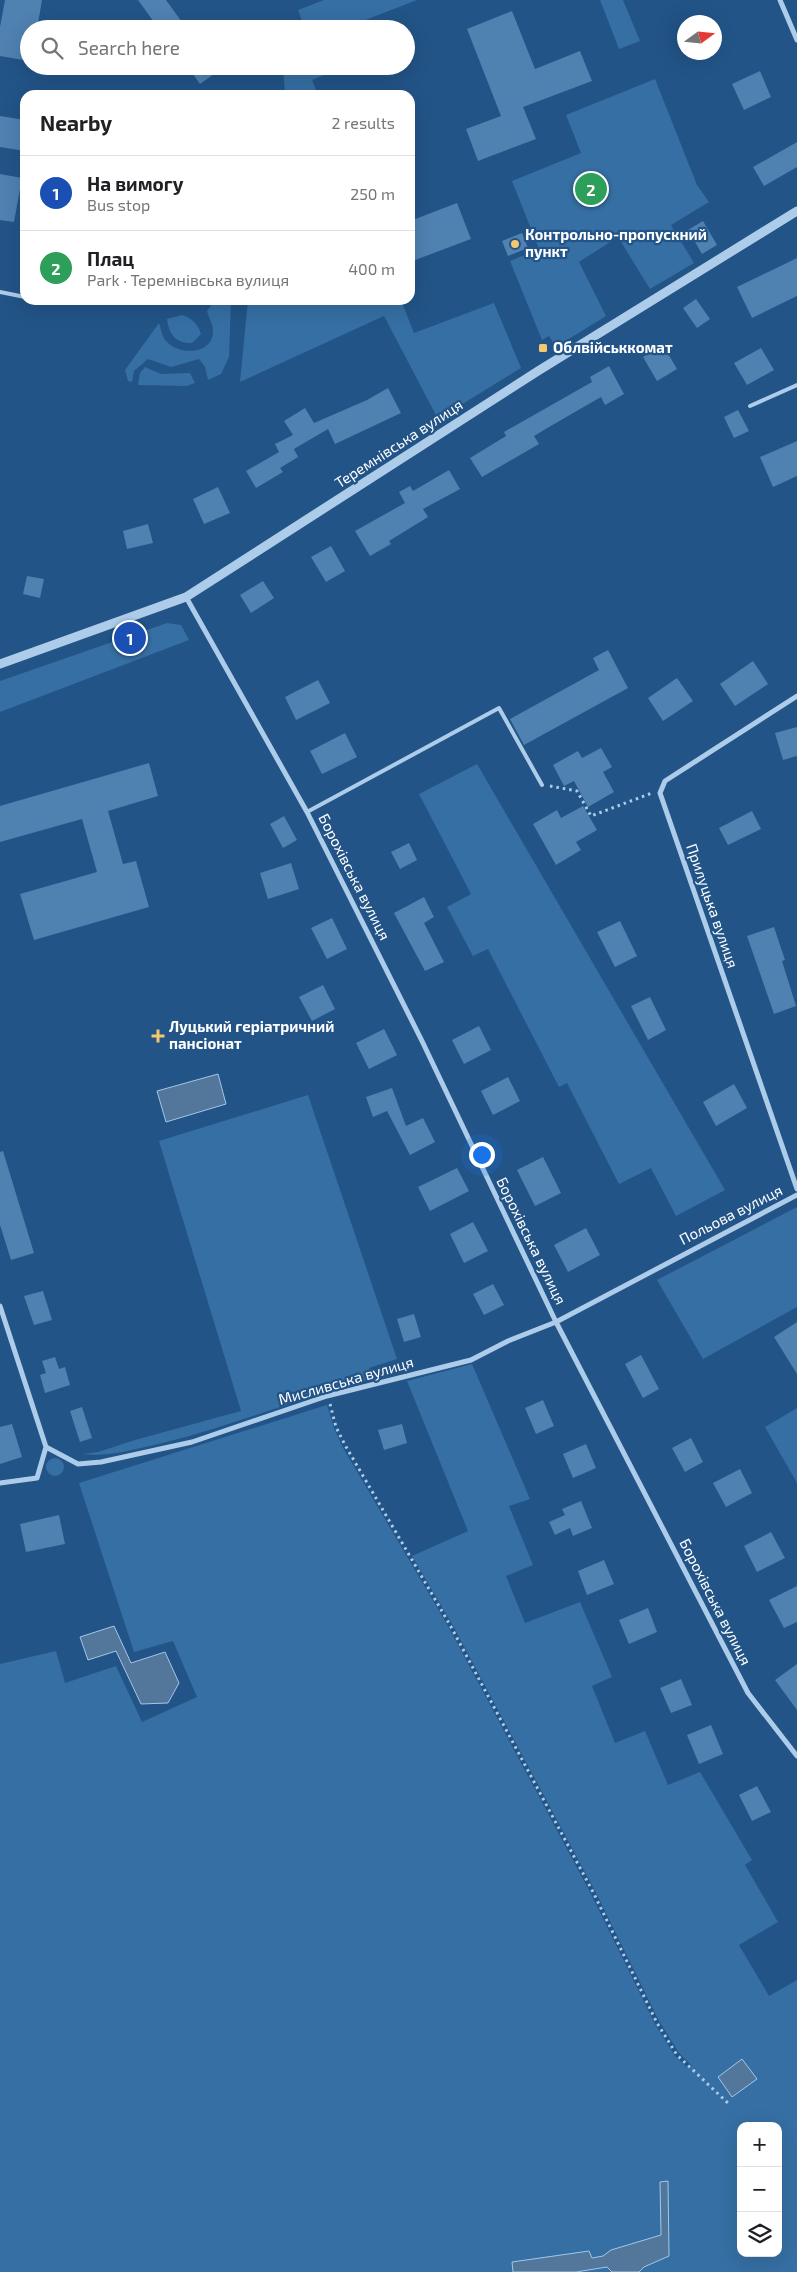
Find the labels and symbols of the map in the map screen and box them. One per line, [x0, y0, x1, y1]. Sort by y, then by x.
north arrow [677, 15, 722, 60]
pin: 2 [575, 170, 607, 208]
place label: Контрольно-пропускний пункт [525, 225, 707, 260]
marker: Контрольно-пропускний пункт [509, 238, 521, 250]
place label: Облвійськкомат [553, 338, 673, 356]
marker: Облвійськкомат [537, 342, 549, 354]
street label: Теремнівська вулиця [331, 395, 466, 492]
pin: 1 [114, 619, 146, 657]
street label: Борохівська вулиця [314, 810, 395, 943]
street label: Прилуцька вулиця [682, 841, 743, 971]
place label: Луцький геріатричний пансіонат [169, 1017, 334, 1052]
marker: Луцький геріатричний пансіонат [151, 1029, 165, 1043]
your location [469, 1142, 495, 1168]
street label: Борохівська вулиця [492, 1174, 571, 1308]
street label: Польова вулиця [676, 1180, 785, 1249]
street label: Мисливська вулиця [276, 1352, 416, 1409]
street label: Борохівська вулиця [675, 1535, 756, 1668]

